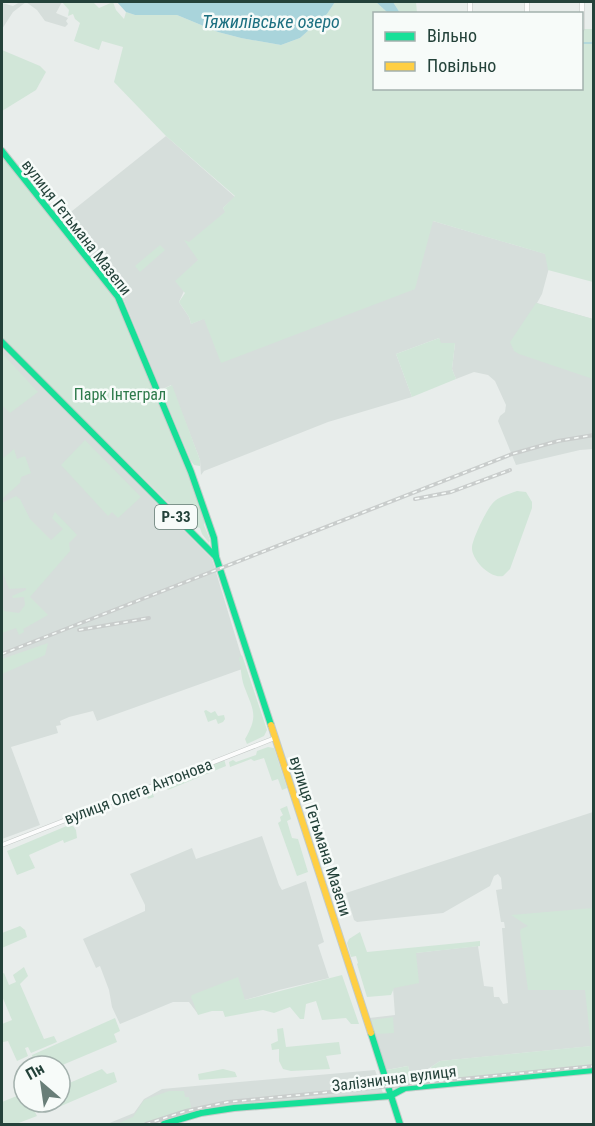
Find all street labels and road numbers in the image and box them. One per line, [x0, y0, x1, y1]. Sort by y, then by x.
street label: вулиця Гетьмана Мазепи [18, 156, 135, 299]
road number: Р-33 [155, 505, 197, 529]
street label: вулиця Олега Антонова [62, 754, 215, 828]
street label: вулиця Гетьмана Мазепи [286, 754, 355, 918]
street label: Залізнична вулиця [331, 1061, 457, 1096]

